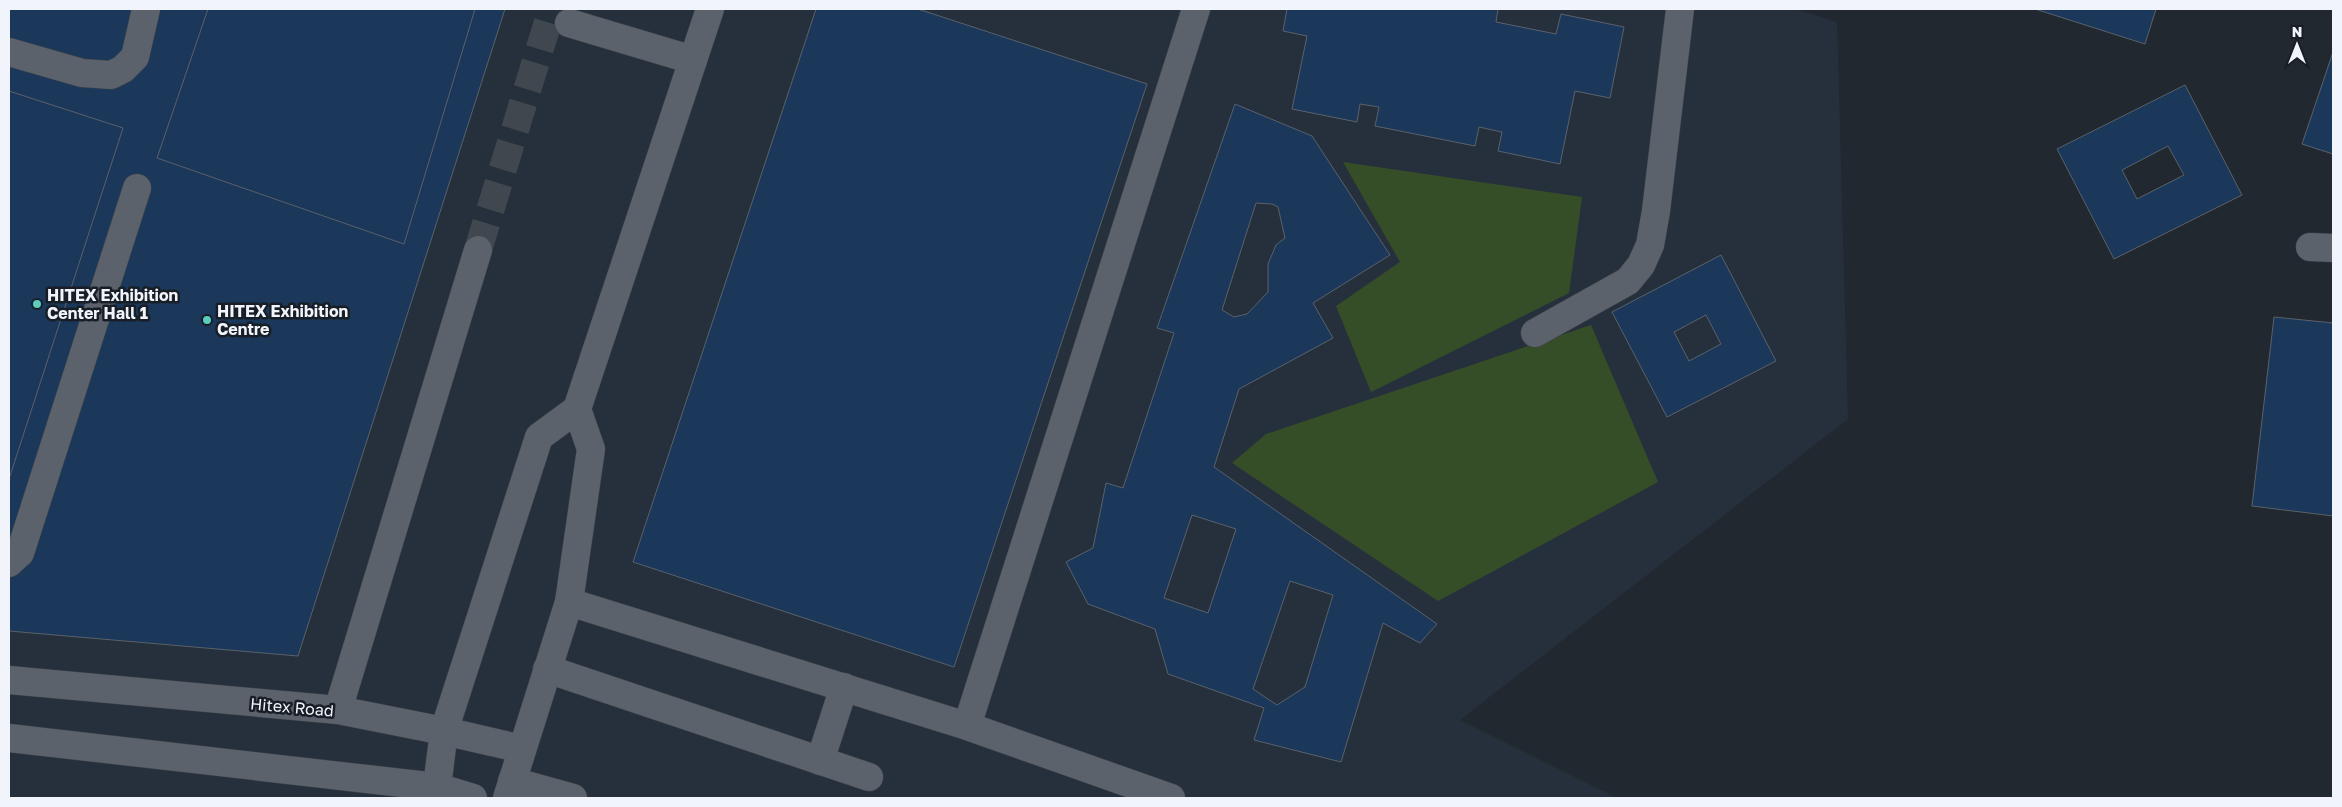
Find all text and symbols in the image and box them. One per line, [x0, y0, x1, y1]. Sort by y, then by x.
north arrow [2272, 20, 2322, 70]
text: N [2292, 23, 2302, 40]
place label: HITEX Exhibition Center Hall 1 [47, 285, 178, 323]
marker: HITEX Exhibition Center Hall 1 [31, 298, 43, 310]
place label: HITEX Exhibition Centre [217, 301, 348, 339]
marker: HITEX Exhibition Centre [201, 314, 213, 326]
street label: Hitex Road [249, 693, 335, 721]

